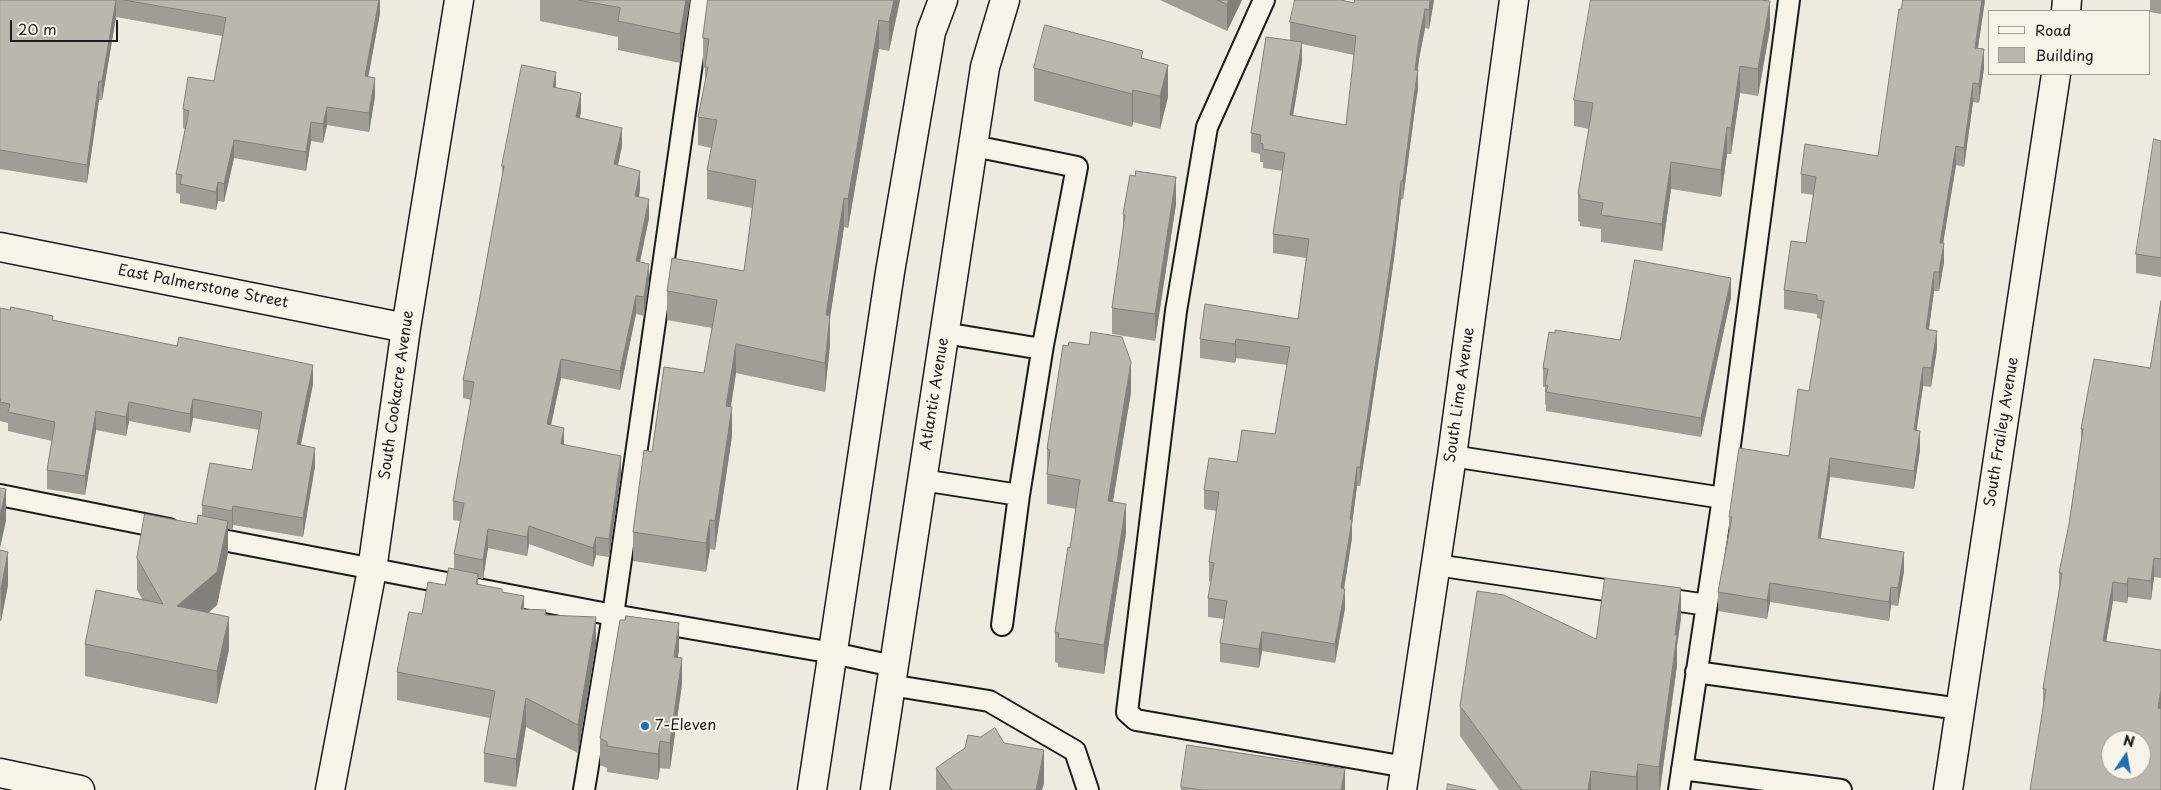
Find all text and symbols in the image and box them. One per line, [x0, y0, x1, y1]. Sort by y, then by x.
scale bar [12, 10, 120, 42]
legend [1988, 10, 2151, 75]
text: 20 m [18, 17, 57, 40]
text: Road [2035, 18, 2071, 41]
text: Building [2035, 43, 2094, 66]
street label: East Palmerstone Street [116, 262, 290, 312]
street label: South Cookacre Avenue [376, 309, 418, 481]
street label: South Lime Avenue [1442, 326, 1478, 464]
street label: Atlantic Avenue [917, 336, 953, 452]
street label: South Frailey Avenue [1981, 356, 2023, 508]
place label: 7-Eleven [655, 717, 716, 735]
marker: 7-Eleven [639, 720, 651, 732]
text: N [2121, 729, 2137, 752]
north arrow [2101, 730, 2151, 780]

